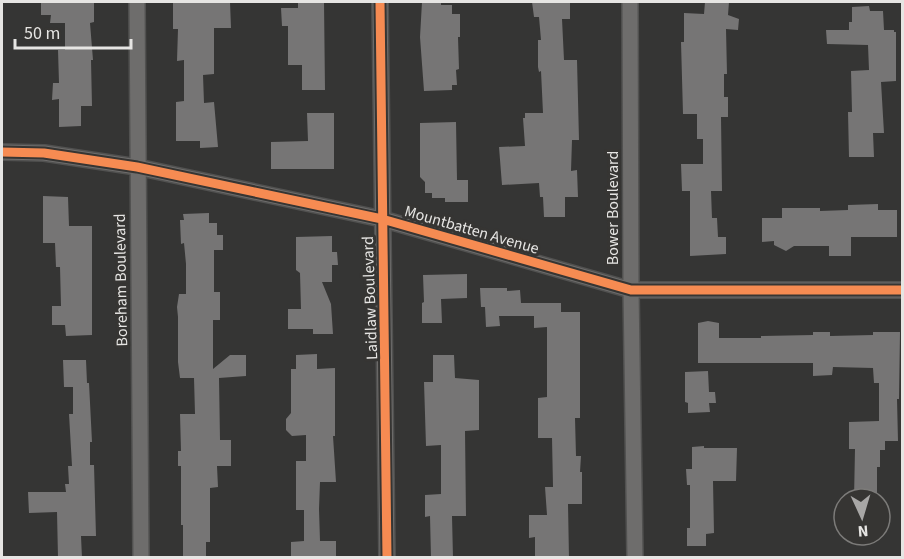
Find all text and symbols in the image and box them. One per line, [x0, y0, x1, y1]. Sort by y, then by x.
scale bar [15, 12, 130, 50]
text: 50 m [24, 21, 60, 46]
street label: Bower Boulevard [602, 151, 624, 265]
street label: Mountbatten Avenue [402, 200, 542, 260]
street label: Boreham Boulevard [109, 213, 133, 347]
street label: Laidlaw Boulevard [357, 236, 383, 360]
north arrow [832, 487, 892, 547]
text: N [857, 520, 869, 542]

